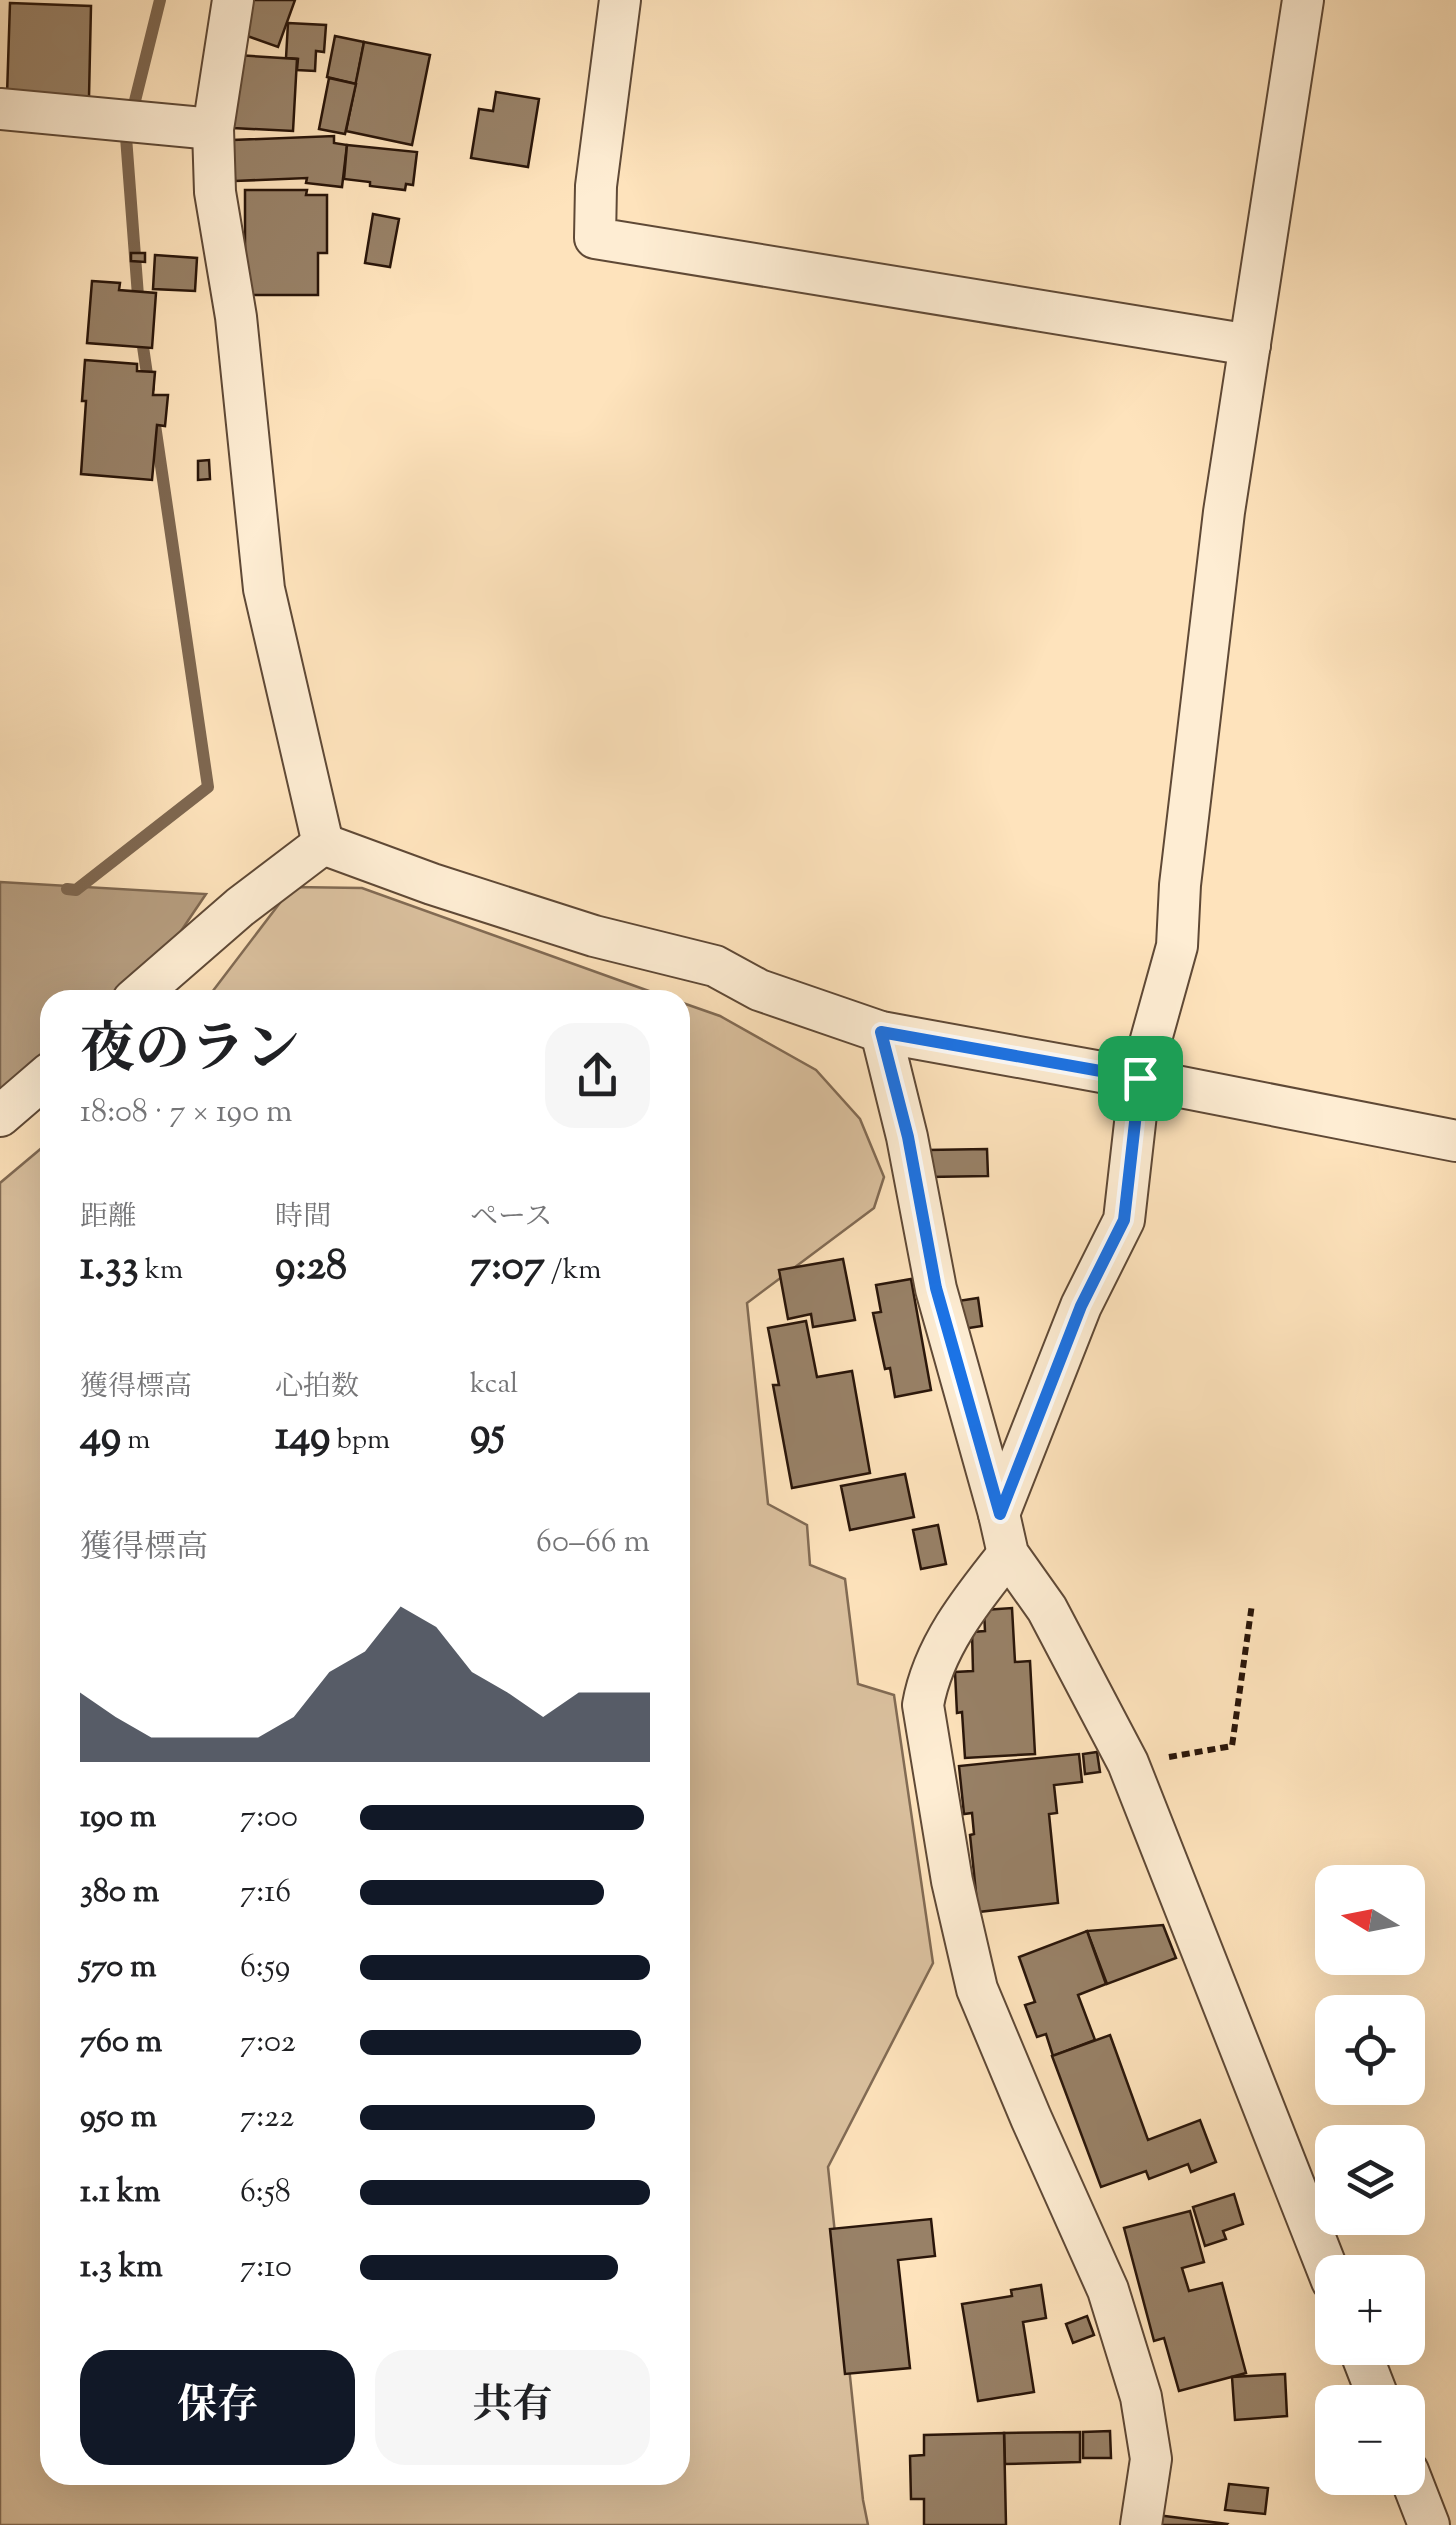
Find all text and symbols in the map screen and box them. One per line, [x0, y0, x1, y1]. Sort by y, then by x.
text: 夜のラン [80, 1013, 300, 1092]
button: share [545, 1023, 650, 1128]
pin [1098, 1036, 1183, 1121]
icon: arrive [1113, 1051, 1168, 1106]
text: 18:08 · 7 × 190 m [80, 1090, 292, 1136]
text: 距離 [80, 1198, 136, 1238]
text: 時間 [275, 1198, 331, 1238]
text: ペース [470, 1198, 553, 1238]
text: 1.33 [80, 1238, 139, 1298]
text: 9:28 [275, 1238, 347, 1298]
text: 7:07 [470, 1238, 545, 1298]
text: km [139, 1251, 183, 1291]
text: /km [545, 1251, 601, 1291]
text: kcal [470, 1365, 518, 1405]
text: 獲得標高 [80, 1368, 192, 1408]
text: 心拍数 [275, 1368, 359, 1408]
text: 95 [470, 1405, 505, 1465]
text: 49 [80, 1408, 121, 1468]
text: 149 [275, 1408, 330, 1468]
text: m [121, 1421, 150, 1461]
text: bpm [330, 1421, 390, 1461]
text: 60–66 m [536, 1520, 650, 1566]
text: 獲得標高 [80, 1526, 208, 1572]
text: 190 m [80, 1795, 156, 1841]
text: 7:00 [240, 1795, 298, 1841]
north arrow [1315, 1865, 1425, 1975]
map controls [1315, 1865, 1425, 2495]
text: 380 m [80, 1870, 159, 1916]
text: 7:16 [240, 1870, 291, 1916]
text: 570 m [80, 1945, 157, 1991]
text: 6:59 [240, 1945, 290, 1991]
button: locate [1315, 1995, 1425, 2105]
text: 760 m [80, 2020, 162, 2066]
text: 7:02 [240, 2020, 296, 2066]
text: 950 m [80, 2095, 157, 2141]
text: 7:22 [240, 2095, 294, 2141]
button: layers [1315, 2125, 1425, 2235]
text: 1.1 km [80, 2170, 161, 2216]
text: 6:58 [240, 2170, 291, 2216]
text: 1.3 km [80, 2245, 163, 2291]
text: 7:10 [240, 2245, 292, 2291]
button: + [1315, 2255, 1425, 2365]
button: 保存 [80, 2350, 355, 2465]
button: 共有 [375, 2350, 650, 2465]
button: − [1315, 2385, 1425, 2495]

